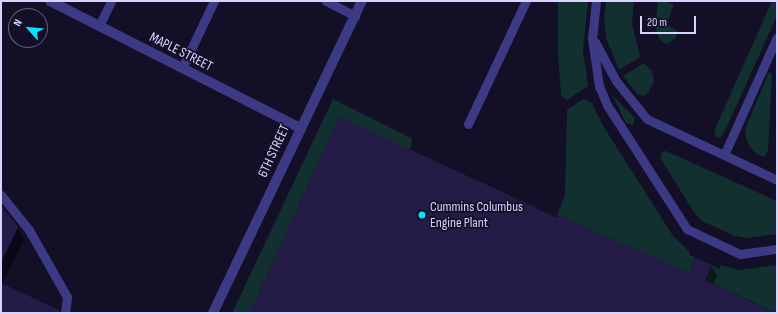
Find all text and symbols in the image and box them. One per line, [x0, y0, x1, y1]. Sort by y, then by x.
north arrow [8, 8, 48, 48]
scale bar [642, 8, 698, 34]
text: 20 m [647, 15, 667, 30]
text: N [11, 17, 25, 28]
street label: MAPLE STREET [147, 29, 215, 75]
street label: 6TH STREET [254, 122, 294, 180]
place label: Cummins Columbus Engine Plant [430, 199, 523, 232]
marker: Cummins Columbus Engine Plant [417, 210, 427, 220]

